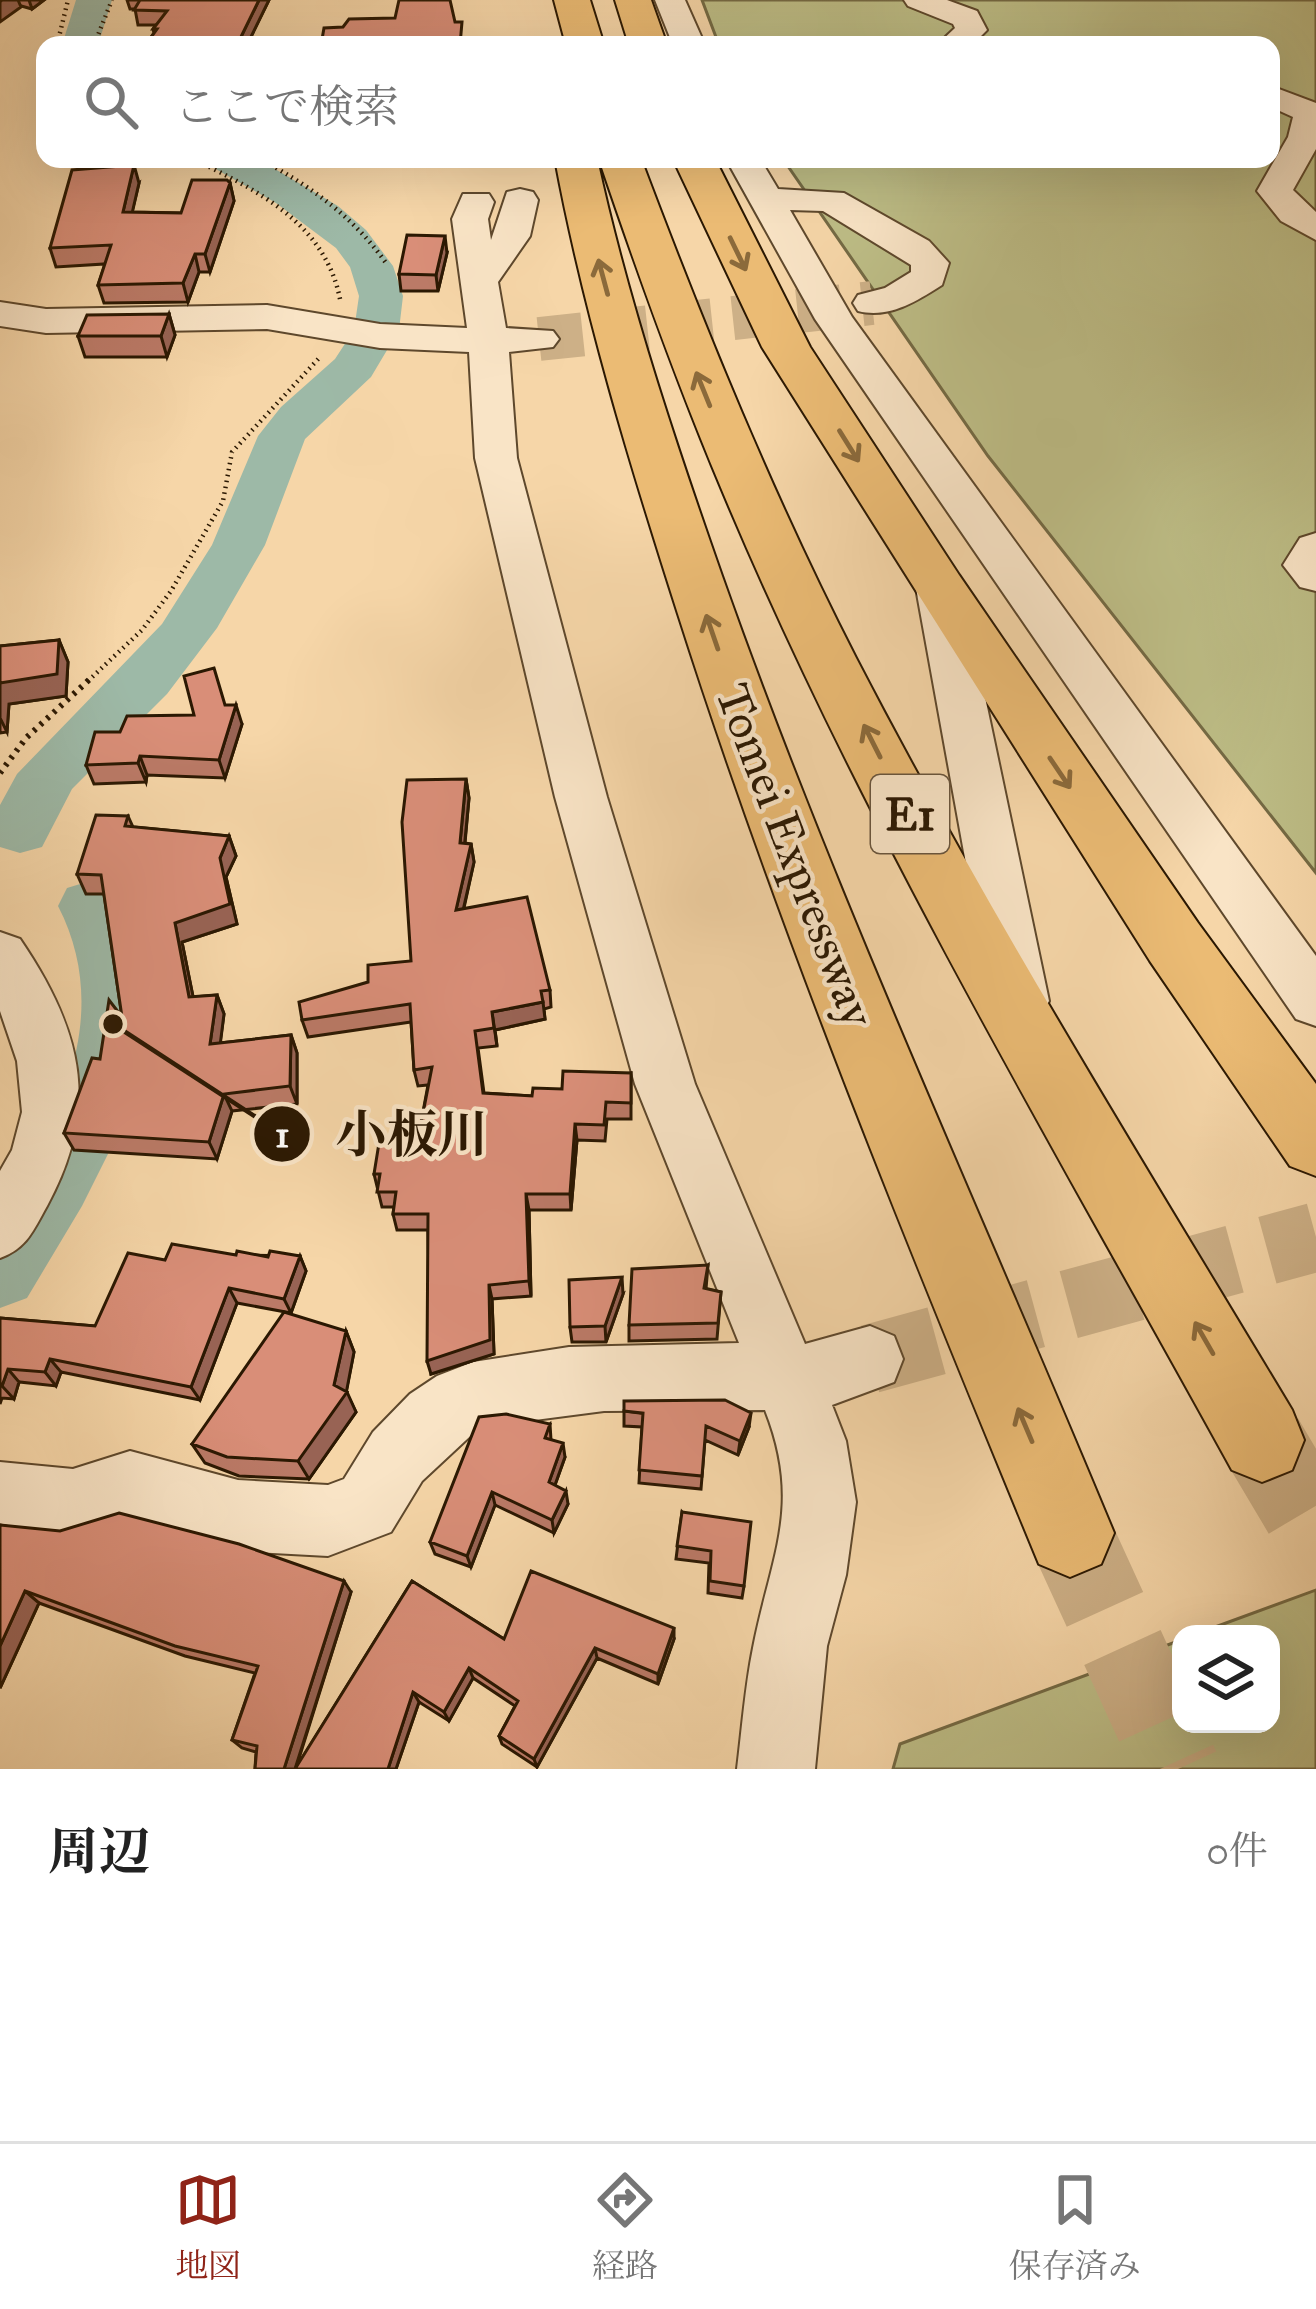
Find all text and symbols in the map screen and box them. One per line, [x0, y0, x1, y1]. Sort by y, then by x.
search box [36, 36, 1280, 168]
icon: search [78, 69, 144, 135]
text: ここで検索 [174, 79, 399, 134]
one-way arrow [728, 235, 750, 271]
one-way arrow [591, 259, 613, 297]
one-way arrow [691, 371, 712, 408]
one-way arrow [837, 428, 861, 462]
one-way arrow [700, 614, 721, 651]
street label: Tomei Expressway [703, 675, 889, 1036]
one-way arrow [859, 723, 882, 759]
one-way arrow [1048, 756, 1073, 790]
road number: E1 [871, 775, 949, 853]
callout: 小板川 [252, 1091, 513, 1178]
text: 小板川 [335, 1104, 489, 1166]
text: 1 [275, 1113, 289, 1157]
one-way arrow [1191, 1322, 1215, 1357]
one-way arrow [1012, 1408, 1034, 1444]
map controls [1172, 1625, 1280, 1733]
button: layers [1172, 1625, 1280, 1733]
text: 周辺 [48, 1821, 150, 1883]
text: 0件 [1206, 1827, 1268, 1875]
tab: 地図 [175, 2167, 241, 2286]
tab: 経路 [592, 2167, 658, 2286]
tab: 保存済み [1009, 2167, 1141, 2286]

